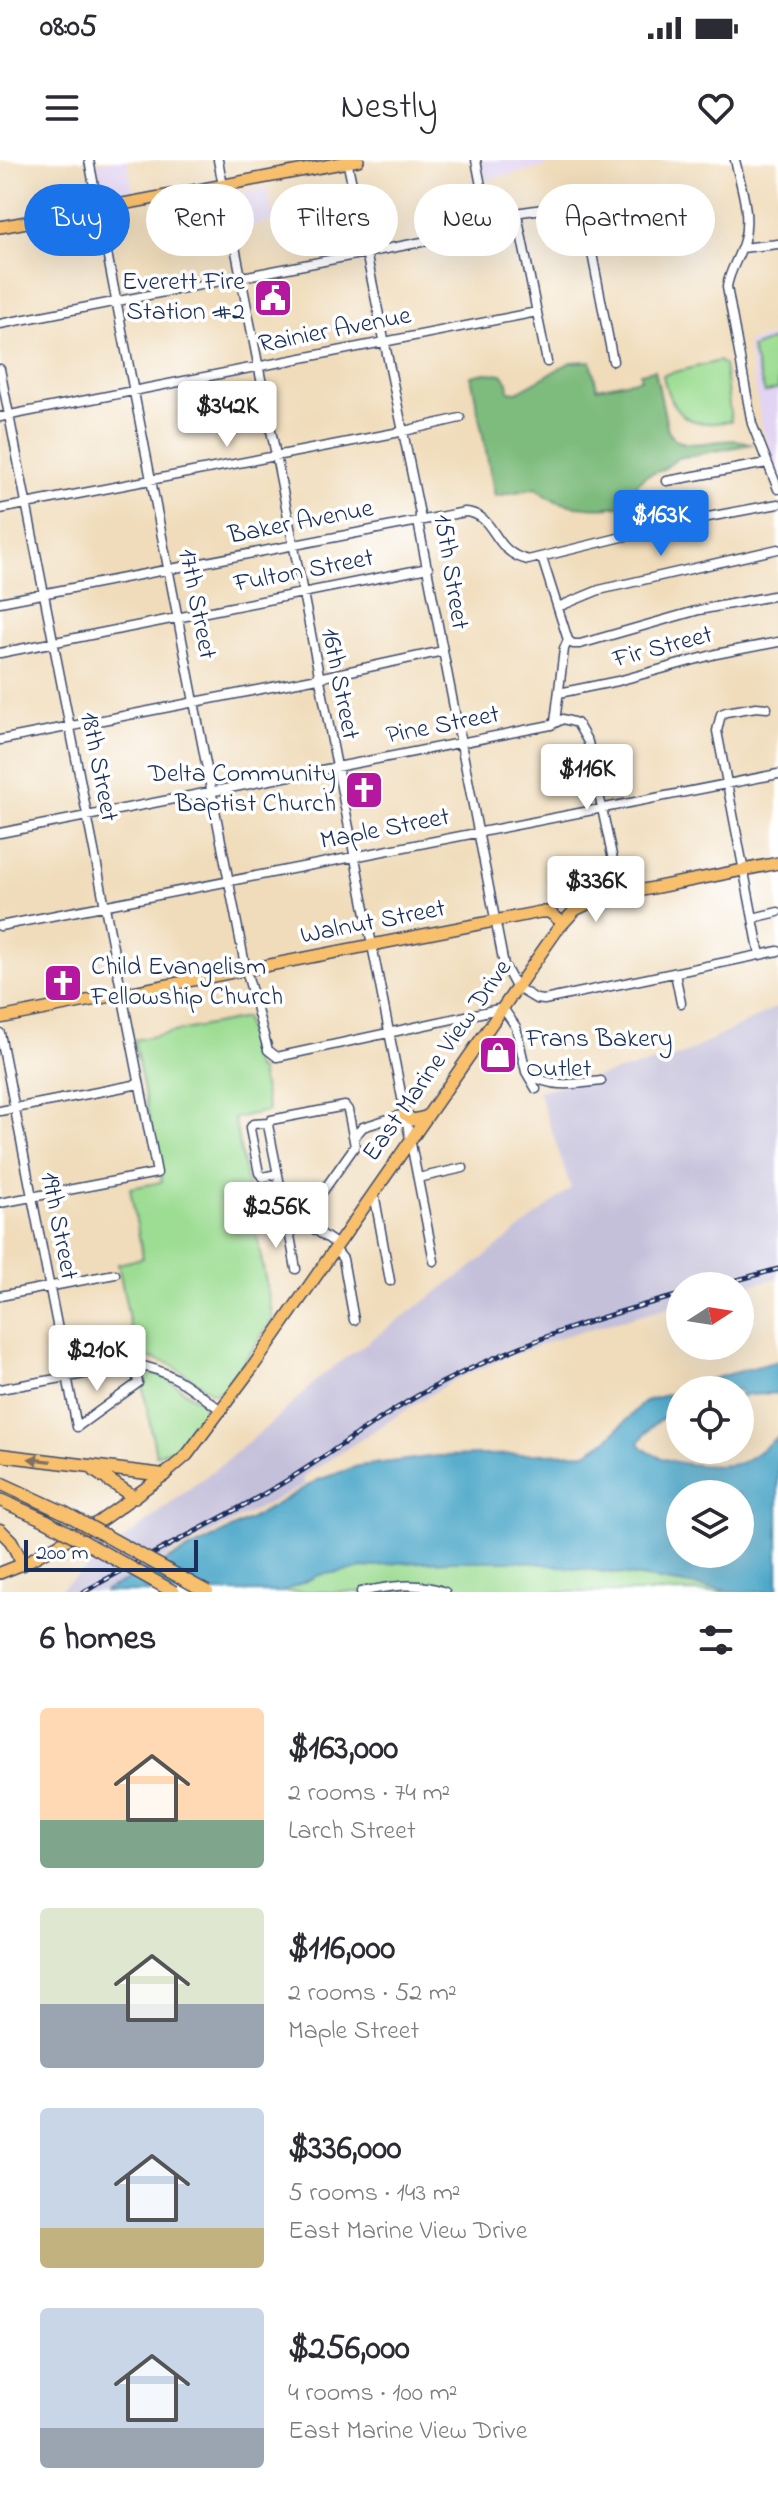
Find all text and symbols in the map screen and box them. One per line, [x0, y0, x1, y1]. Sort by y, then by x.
text: 08:05 [40, 6, 97, 50]
text: Nestly [341, 82, 437, 135]
icon: menu [40, 86, 84, 130]
icon: heart [694, 86, 738, 130]
chip: Buy [24, 184, 130, 256]
chip: Rent [146, 184, 254, 256]
chip: Filters [270, 184, 398, 256]
chip: New [414, 184, 520, 256]
chip: Apartment [536, 184, 715, 256]
place label: Everett Fire Station #2 [122, 264, 245, 332]
public building icon: Everett Fire Station #2 [252, 277, 294, 319]
street label: Rainier Avenue [256, 298, 415, 364]
pin: $342K [171, 381, 283, 449]
text: $342K [196, 388, 258, 426]
street label: Baker Avenue [224, 490, 377, 556]
pin: $163K [605, 490, 717, 558]
text: $163K [632, 497, 690, 535]
street label: 15th Street [422, 512, 478, 633]
street label: Fulton Street [230, 540, 377, 604]
street label: 17th Street [167, 545, 225, 663]
street label: Fir Street [608, 616, 717, 680]
street label: 16th Street [310, 625, 368, 743]
street label: Pine Street [383, 696, 503, 756]
street label: 18th Street [69, 709, 127, 825]
pin: $116K [531, 744, 643, 812]
text: $116K [559, 751, 615, 789]
place label: Delta Community Baptist Church [147, 756, 336, 824]
church icon: Delta Community Baptist Church [343, 769, 385, 811]
street label: Maple Street [317, 799, 453, 861]
pin: $336K [540, 856, 652, 924]
text: $336K [565, 863, 627, 901]
street label: Walnut Street [297, 890, 449, 956]
place label: Child Evangelism Fellowship Church [90, 949, 283, 1017]
street label: East Marine View Drive [354, 952, 522, 1170]
church icon: Child Evangelism Fellowship Church [42, 962, 84, 1004]
place label: Frans Bakery Outlet [525, 1021, 673, 1089]
shop icon: Frans Bakery Outlet [477, 1034, 519, 1076]
street label: 19th Street [29, 1169, 87, 1283]
pin: $256K [220, 1182, 332, 1250]
text: $256K [242, 1189, 310, 1227]
north arrow [666, 1272, 754, 1360]
map controls [666, 1272, 754, 1568]
pin: $210K [41, 1325, 153, 1393]
text: $210K [67, 1332, 127, 1370]
button: locate [666, 1376, 754, 1464]
one-way arrow [28, 1454, 53, 1467]
button: layers [666, 1480, 754, 1568]
scale bar [24, 1536, 198, 1572]
text: 200 m [36, 1538, 89, 1570]
text: 6 homes [40, 1615, 156, 1665]
icon: filters [694, 1618, 738, 1662]
text: $163,000 [288, 1725, 398, 1775]
icon: home [104, 1740, 200, 1836]
text: 2 rooms · 74 m² [288, 1775, 450, 1813]
text: Larch Street [288, 1813, 416, 1851]
text: $116,000 [288, 1925, 395, 1975]
icon: home [104, 1940, 200, 2036]
text: 2 rooms · 52 m² [288, 1975, 457, 2013]
text: Maple Street [288, 2013, 419, 2051]
text: $336,000 [288, 2125, 402, 2175]
icon: home [104, 2140, 200, 2236]
text: 5 rooms · 143 m² [288, 2175, 461, 2213]
text: East Marine View Drive [288, 2213, 528, 2251]
text: $256,000 [288, 2325, 410, 2375]
icon: home [104, 2340, 200, 2436]
text: 4 rooms · 100 m² [288, 2375, 457, 2413]
text: East Marine View Drive [288, 2413, 528, 2451]

